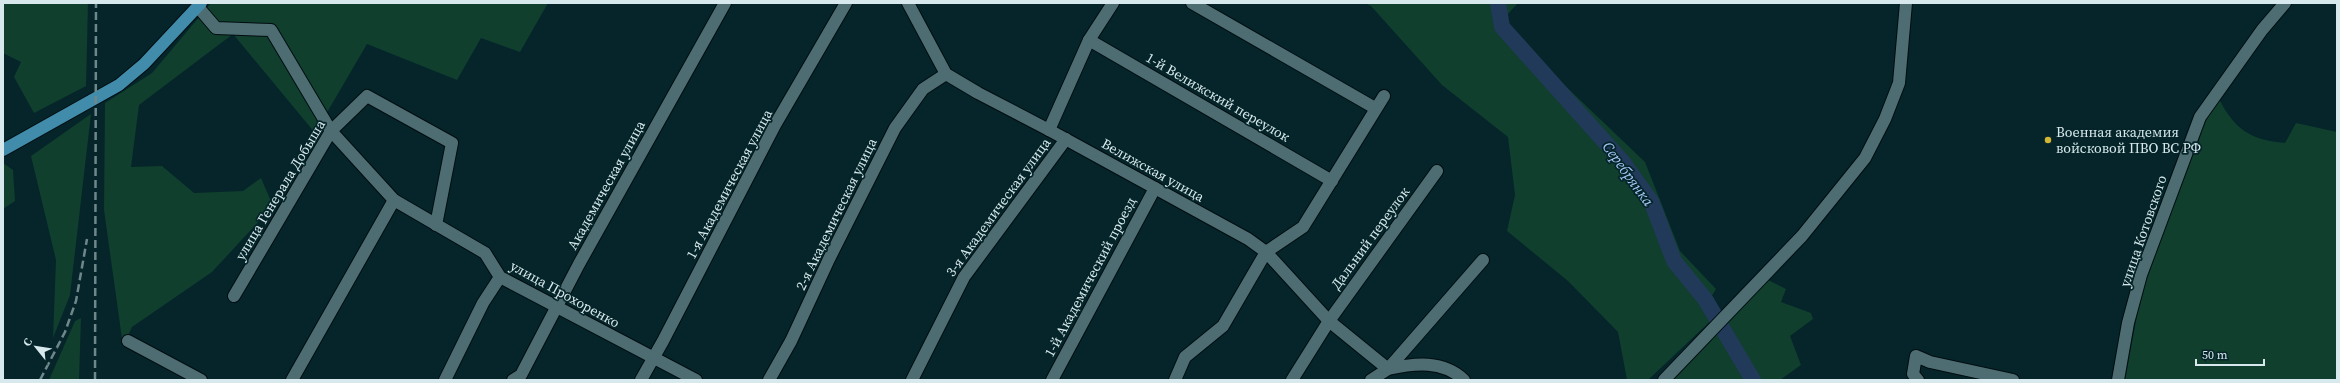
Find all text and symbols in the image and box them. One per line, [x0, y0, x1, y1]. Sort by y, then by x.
street label: 1-й Велижский переулок [1142, 48, 1294, 147]
street label: 1-я Академическая улица [681, 105, 777, 262]
street label: улица Генерала Добыша [230, 115, 330, 264]
street label: Академическая улица [562, 116, 650, 253]
place label: Военная академия войсковой ПВО ВС РФ [2056, 122, 2201, 158]
street label: 3-я Академическая улица [941, 133, 1056, 280]
street label: Велижская улица [1098, 133, 1209, 207]
street label: 2-я Академическая улица [790, 134, 882, 293]
marker: Военная академия войсковой ПВО ВС РФ [2043, 135, 2053, 145]
water label: Серебрянка [1598, 137, 1659, 210]
street label: улица Котовского [2114, 172, 2172, 290]
street label: Дальний переулок [1326, 182, 1414, 293]
street label: 1-й Академический проезд [1039, 194, 1141, 360]
street label: улица Прохоренко [507, 256, 624, 333]
north arrow [16, 327, 56, 367]
text: С [20, 335, 36, 349]
scale bar [2196, 341, 2264, 367]
text: 50 m [2202, 347, 2228, 363]

